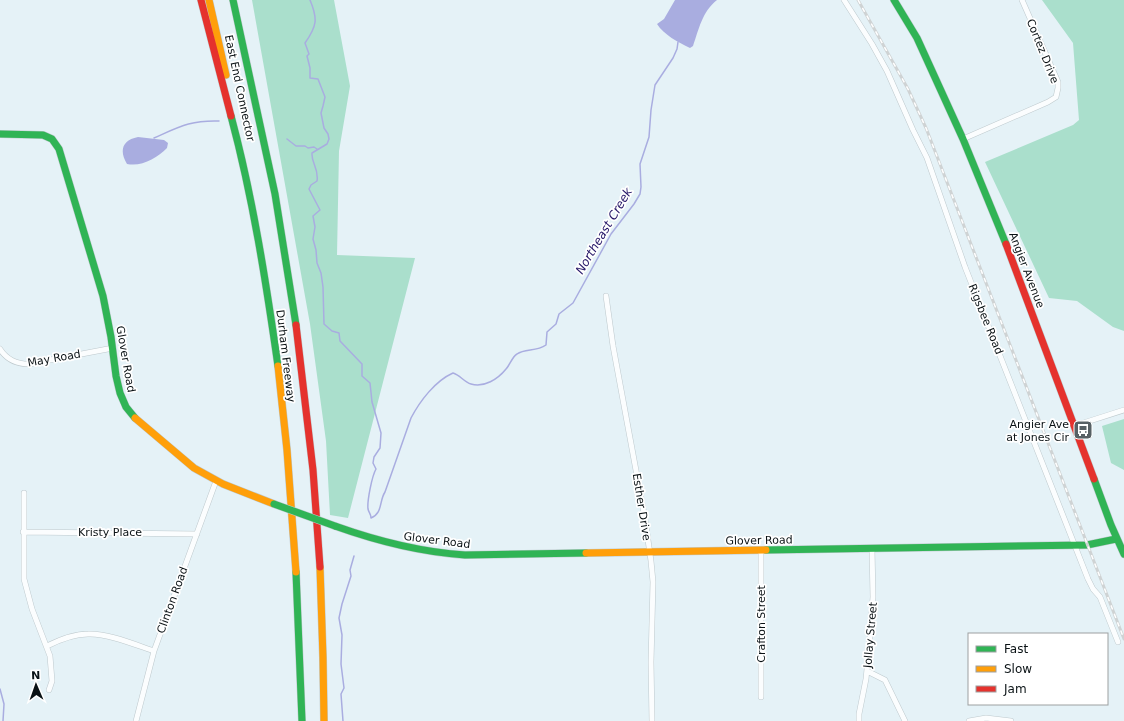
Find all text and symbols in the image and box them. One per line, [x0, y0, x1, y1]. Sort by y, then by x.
street label: Cortez Drive [1024, 17, 1061, 86]
street label: East End Connector [222, 34, 257, 143]
water label: Northeast Creek [573, 184, 636, 277]
street label: Angier Avenue [1006, 230, 1047, 310]
street label: Rigsbee Road [965, 282, 1006, 356]
street label: Durham Freeway [273, 309, 298, 404]
street label: Glover Road [113, 325, 138, 393]
street label: May Road [26, 347, 82, 370]
place label: Angier Ave at Jones Cir [1006, 418, 1069, 444]
bus stop icon: Angier Ave at Jones Cir [1072, 419, 1094, 441]
street label: Esther Drive [630, 472, 653, 542]
street label: Kristy Place [78, 526, 142, 539]
street label: Glover Road [403, 530, 471, 551]
street label: Glover Road [725, 533, 793, 548]
street label: Clinton Road [154, 565, 191, 635]
street label: Crafton Street [755, 585, 768, 663]
street label: Jollay Street [861, 601, 880, 670]
legend [968, 633, 1108, 705]
text: Fast [1004, 642, 1028, 656]
text: Slow [1004, 662, 1032, 676]
north arrow [16, 665, 56, 705]
text: N [31, 669, 41, 682]
text: Jam [1003, 682, 1027, 696]

